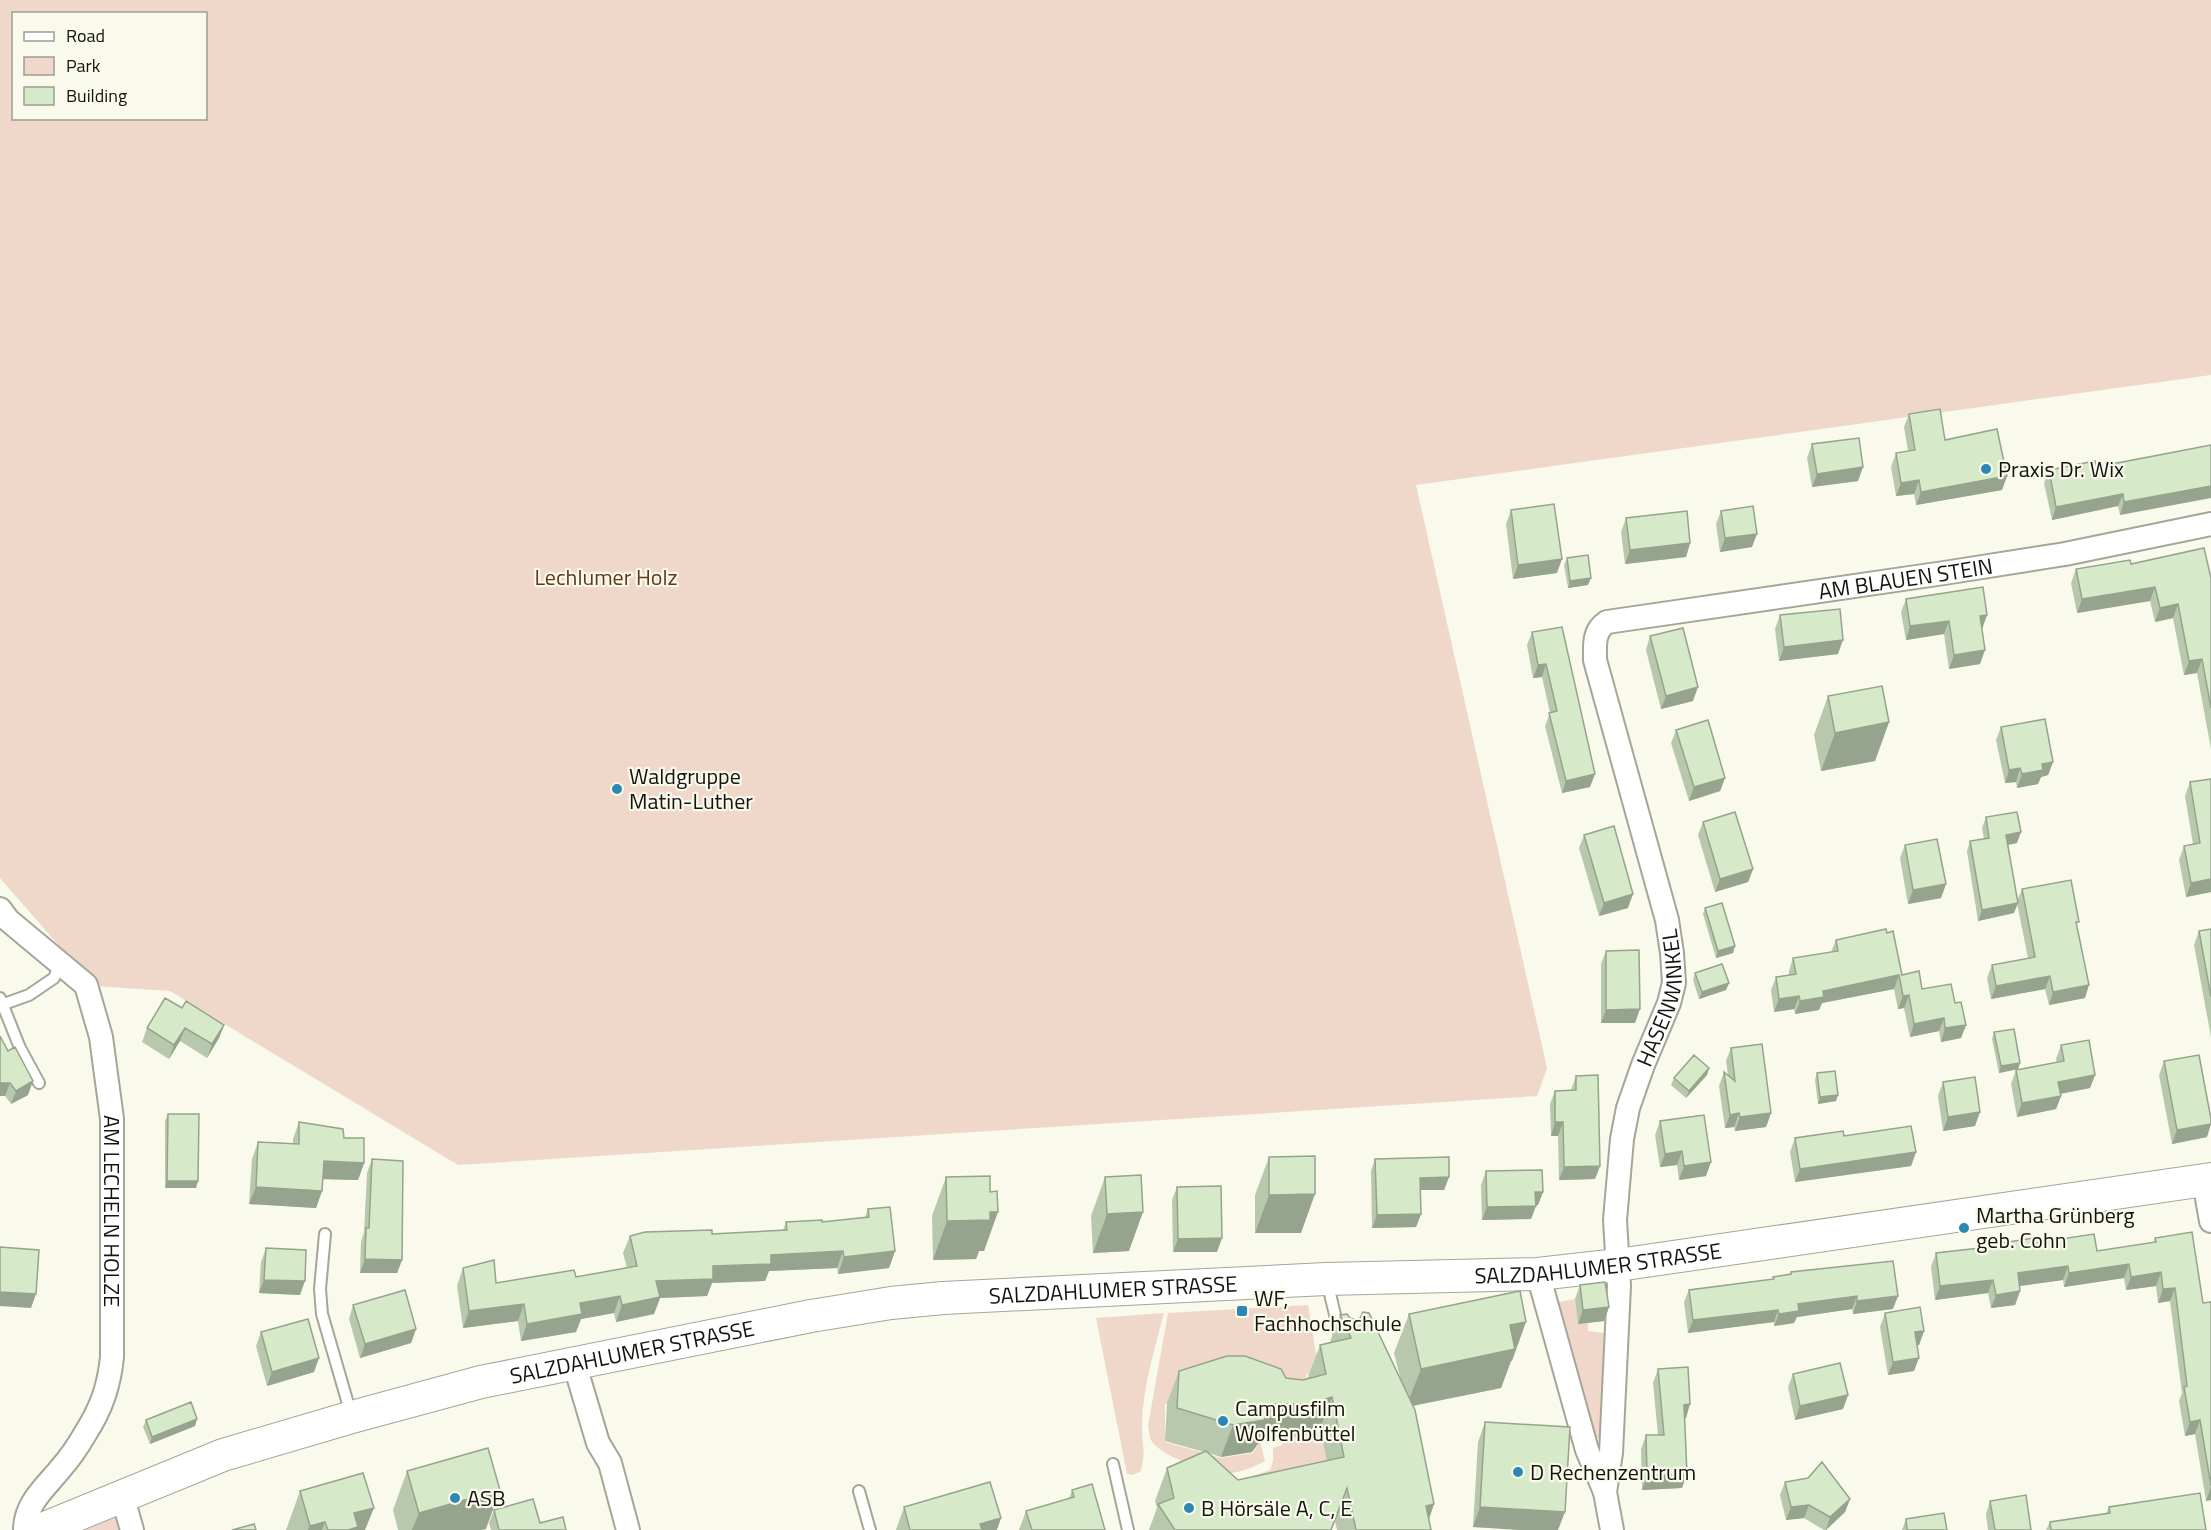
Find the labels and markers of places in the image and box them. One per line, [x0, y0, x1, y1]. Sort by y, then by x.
place label: Praxis Dr. Wix [1998, 452, 2124, 486]
marker: Praxis Dr. Wix [1979, 462, 1993, 476]
place label: Waldgruppe Matin-Luther [629, 759, 753, 818]
marker: Waldgruppe Matin-Luther [610, 782, 624, 796]
place label: Martha Grünberg geb. Cohn [1976, 1198, 2135, 1257]
marker: Martha Grünberg geb. Cohn [1957, 1221, 1971, 1235]
place label: WF, Fachhochschule [1254, 1281, 1402, 1340]
marker: WF, Fachhochschule [1235, 1304, 1249, 1318]
place label: Campusfilm Wolfenbüttel [1235, 1391, 1356, 1450]
marker: Campusfilm Wolfenbüttel [1216, 1414, 1230, 1428]
place label: D Rechenzentrum [1530, 1455, 1696, 1489]
marker: D Rechenzentrum [1511, 1465, 1525, 1479]
place label: ASB [467, 1481, 505, 1515]
marker: ASB [448, 1491, 462, 1505]
place label: B Hörsäle A, C, E [1201, 1491, 1352, 1525]
marker: B Hörsäle A, C, E [1182, 1501, 1196, 1515]

